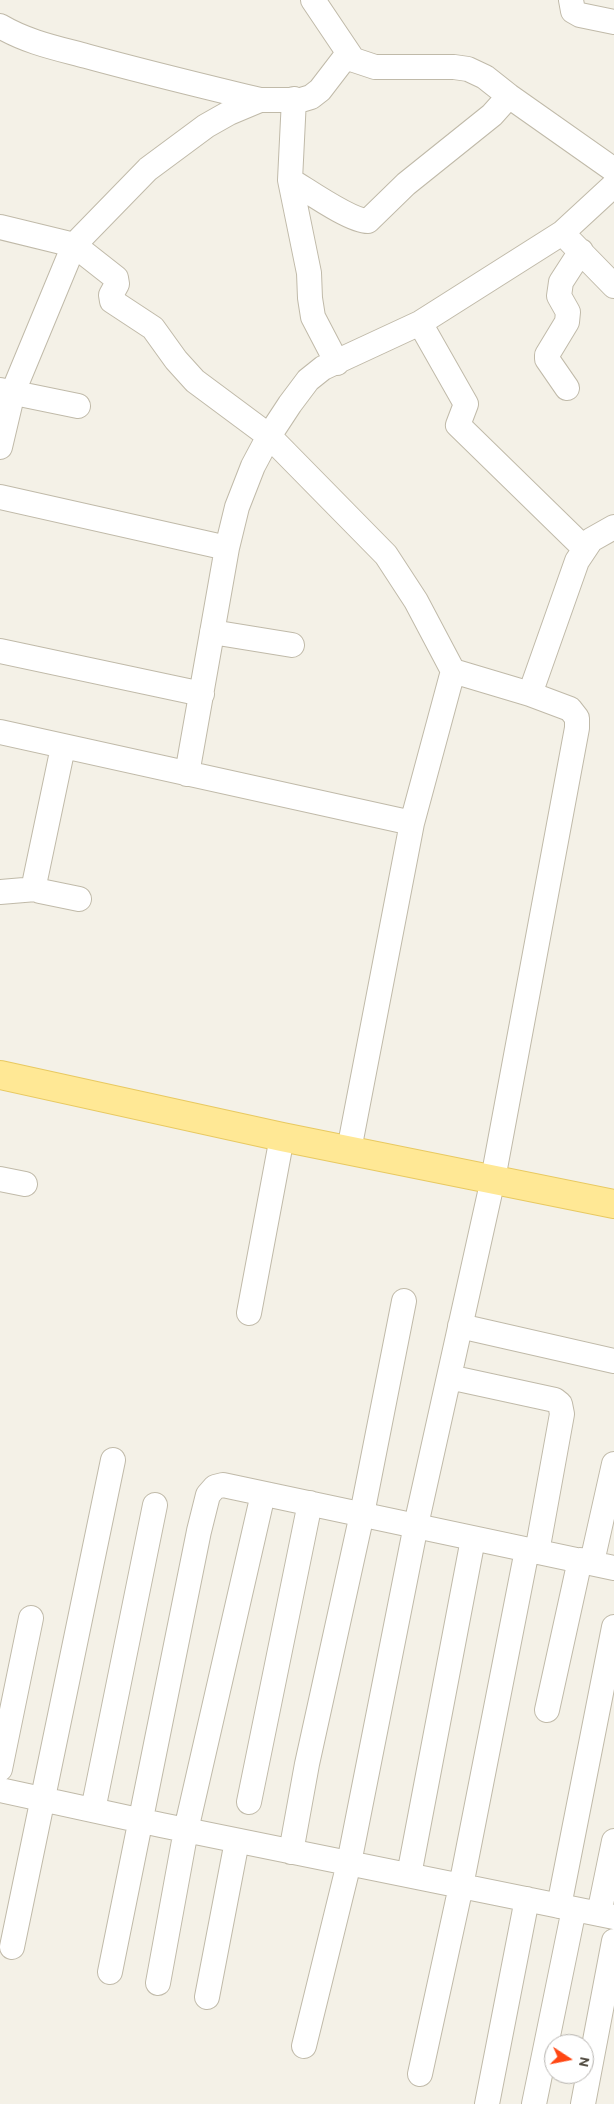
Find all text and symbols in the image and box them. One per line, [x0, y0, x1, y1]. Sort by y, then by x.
north arrow [544, 2034, 594, 2084]
text: N [574, 2055, 593, 2068]

